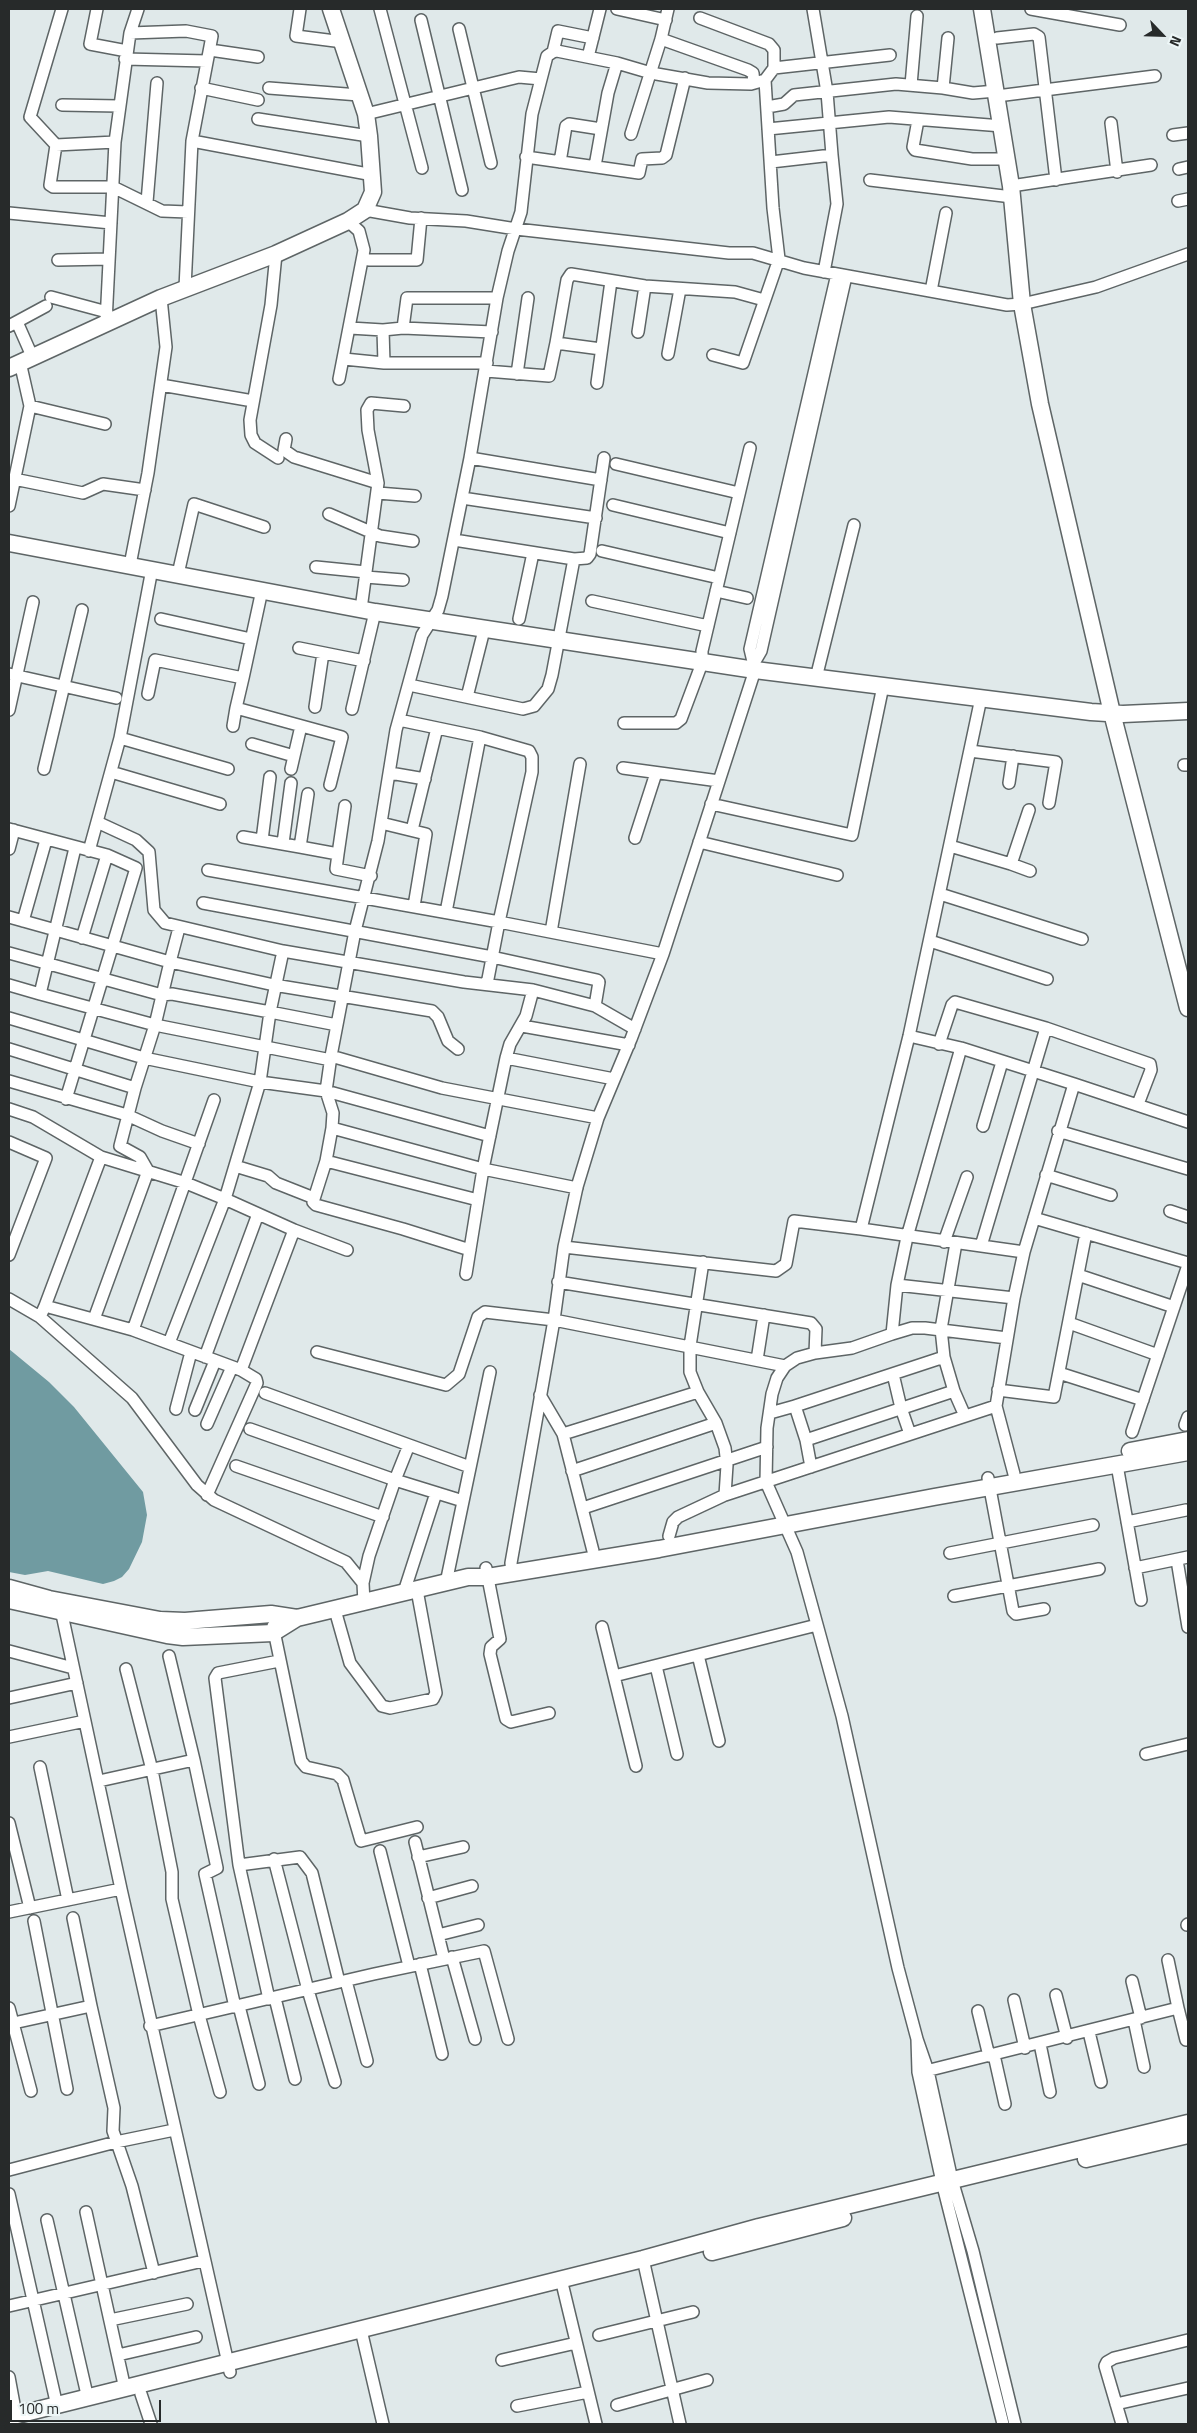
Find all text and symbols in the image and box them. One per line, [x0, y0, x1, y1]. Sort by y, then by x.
north arrow [1137, 10, 1187, 60]
text: N [1165, 33, 1188, 50]
scale bar [12, 2390, 164, 2422]
text: 100 m [18, 2397, 59, 2420]

